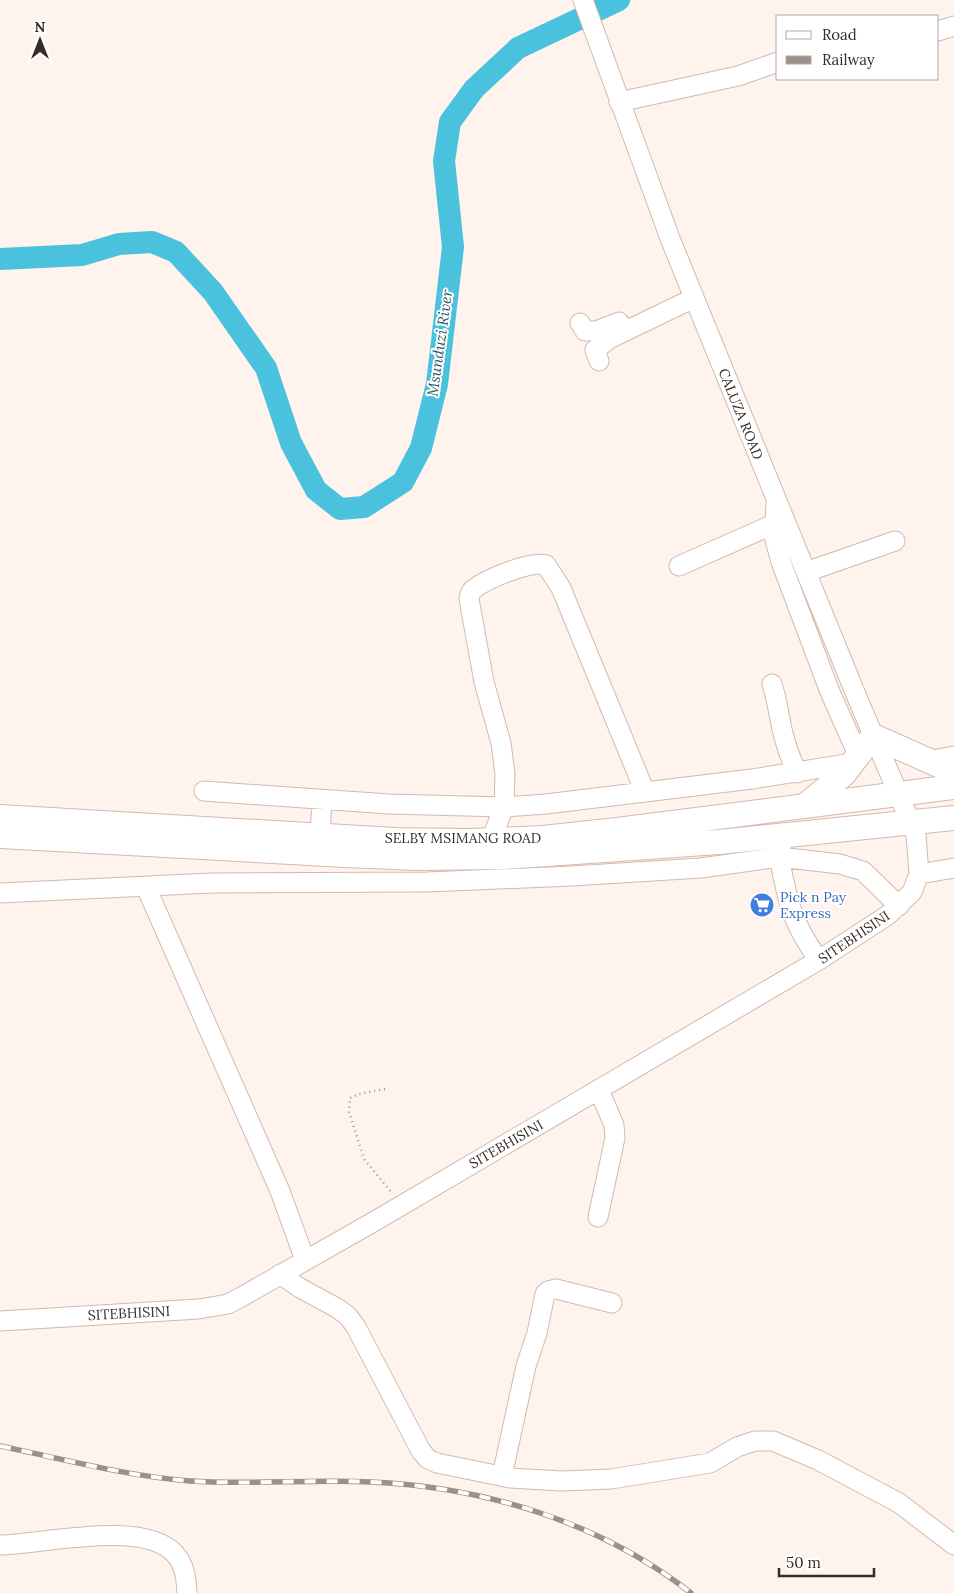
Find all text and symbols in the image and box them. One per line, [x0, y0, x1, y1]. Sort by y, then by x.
north arrow [15, 15, 65, 65]
legend [776, 15, 939, 80]
text: N [35, 18, 46, 36]
text: Road [822, 25, 857, 44]
text: Railway [822, 50, 875, 69]
water label: Msunduzi River [423, 288, 456, 397]
street label: CALUZA ROAD [715, 366, 767, 462]
street label: SELBY MSIMANG ROAD [385, 829, 541, 847]
place label: Pick n Pay Express [780, 888, 847, 922]
supermarket icon: Pick n Pay Express [749, 892, 775, 918]
street label: SITEBHISINI [815, 906, 893, 968]
street label: SITEBHISINI [466, 1116, 546, 1172]
street label: SITEBHISINI [87, 1302, 171, 1324]
scale bar [779, 1546, 874, 1578]
text: 50 m [786, 1553, 821, 1572]

